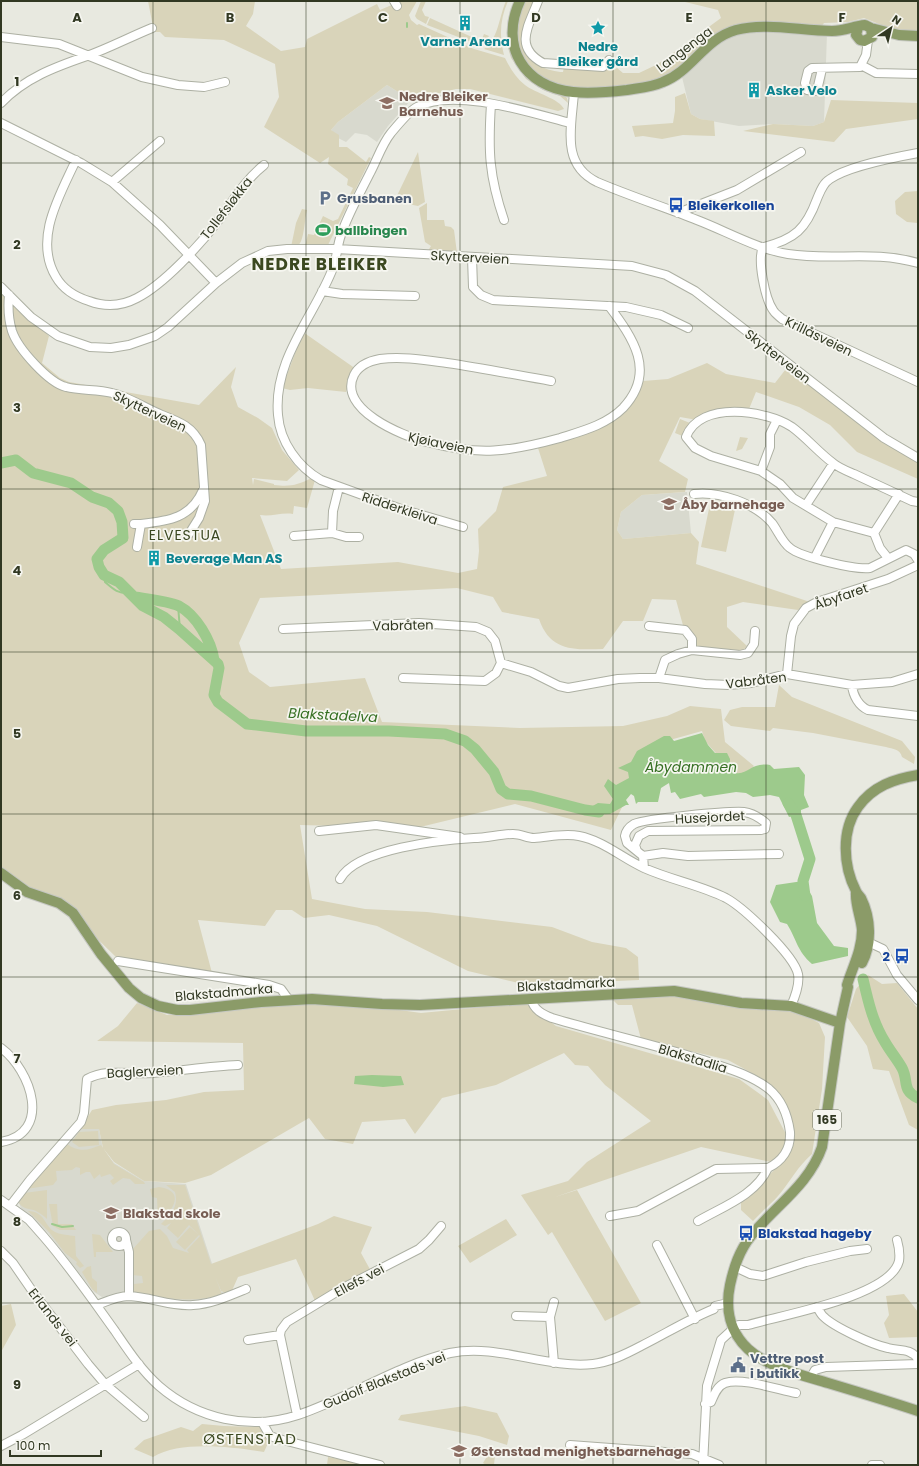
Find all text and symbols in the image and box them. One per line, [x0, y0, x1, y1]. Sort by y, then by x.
text: A [72, 8, 82, 27]
text: B [226, 8, 235, 27]
text: C [378, 8, 388, 27]
text: D [531, 8, 541, 27]
text: E [685, 8, 693, 27]
text: F [838, 8, 846, 27]
north arrow [871, 8, 911, 48]
text: N [889, 11, 905, 29]
building icon: Varner Arena [456, 14, 474, 32]
place icon: Nedre Bleiker gård [589, 19, 607, 37]
street label: Langenga [652, 22, 716, 77]
place label: Varner Arena [420, 32, 510, 51]
place label: Nedre Bleiker gård [558, 37, 638, 71]
text: 1 [15, 72, 19, 91]
building icon: Asker Velo [745, 81, 763, 99]
place label: Asker Velo [766, 81, 837, 100]
place label: Nedre Bleiker Barnehus [399, 87, 488, 121]
school or university icon: Nedre Bleiker Barnehus [378, 94, 396, 112]
street label: Tollefsløkka [196, 173, 257, 244]
parking icon: Grusbanen [316, 189, 334, 207]
place label: Grusbanen [337, 189, 412, 208]
bus stop icon: Bleikerkollen [667, 196, 685, 214]
place label: Bleikerkollen [688, 196, 775, 215]
sports icon: ballbingen [314, 221, 332, 239]
place label: ballbingen [335, 221, 408, 240]
text: 2 [13, 235, 21, 254]
street label: Skytterveien [430, 246, 510, 269]
district label: NEDRE BLEIKER [252, 252, 388, 276]
street label: Krillåsveien [782, 312, 856, 361]
street label: Skytterveien [741, 325, 815, 388]
street label: Skytterveien [110, 386, 190, 437]
text: 3 [13, 398, 21, 417]
street label: Kjøiaveien [407, 427, 475, 460]
street label: Ridderkleiva [359, 487, 440, 530]
school or university icon: Åby barnehage [660, 495, 678, 513]
place label: Åby barnehage [681, 495, 785, 514]
district label: ELVESTUA [149, 525, 221, 545]
building icon: Beverage Man AS [145, 549, 163, 567]
place label: Beverage Man AS [166, 549, 283, 568]
text: 4 [13, 561, 22, 580]
street label: Åbyfaret [812, 578, 871, 615]
street label: Vabråten [372, 615, 434, 636]
street label: Vabråten [725, 667, 788, 694]
water label: Blakstadelva [288, 703, 379, 727]
text: 5 [13, 724, 21, 743]
water label: Åbydammen [644, 757, 737, 777]
street label: Husejordet [675, 806, 746, 829]
text: 6 [13, 886, 21, 905]
place label: 2 [883, 947, 891, 966]
bus stop icon: 2 [893, 947, 911, 965]
street label: Blakstadmarka [516, 972, 616, 997]
street label: Blakstadmarka [174, 979, 274, 1006]
street label: Blakstadlia [656, 1039, 730, 1078]
text: 7 [14, 1049, 21, 1068]
street label: Baglerveien [106, 1060, 184, 1083]
road number: 165 [813, 1110, 841, 1130]
school or university icon: Blakstad skole [102, 1204, 120, 1222]
place label: Blakstad skole [123, 1204, 221, 1223]
text: 8 [13, 1212, 21, 1231]
bus stop icon: Blakstad hageby [737, 1224, 755, 1242]
place label: Blakstad hageby [758, 1224, 872, 1243]
street label: Ellefs vei [331, 1259, 388, 1302]
street label: Erlands vei [24, 1284, 81, 1351]
street label: Gudolf Blakstads vei [320, 1347, 448, 1414]
place label: Vettre post i butikk [750, 1349, 824, 1383]
public building icon: Vettre post i butikk [729, 1356, 747, 1374]
text: 9 [13, 1375, 21, 1394]
district label: ØSTENSTAD [203, 1428, 297, 1449]
scale bar [10, 1432, 101, 1458]
text: 100 m [16, 1437, 50, 1454]
school or university icon: Østenstad menighetsbarnehage [450, 1442, 468, 1460]
place label: Østenstad menighetsbarnehage [471, 1442, 690, 1461]

